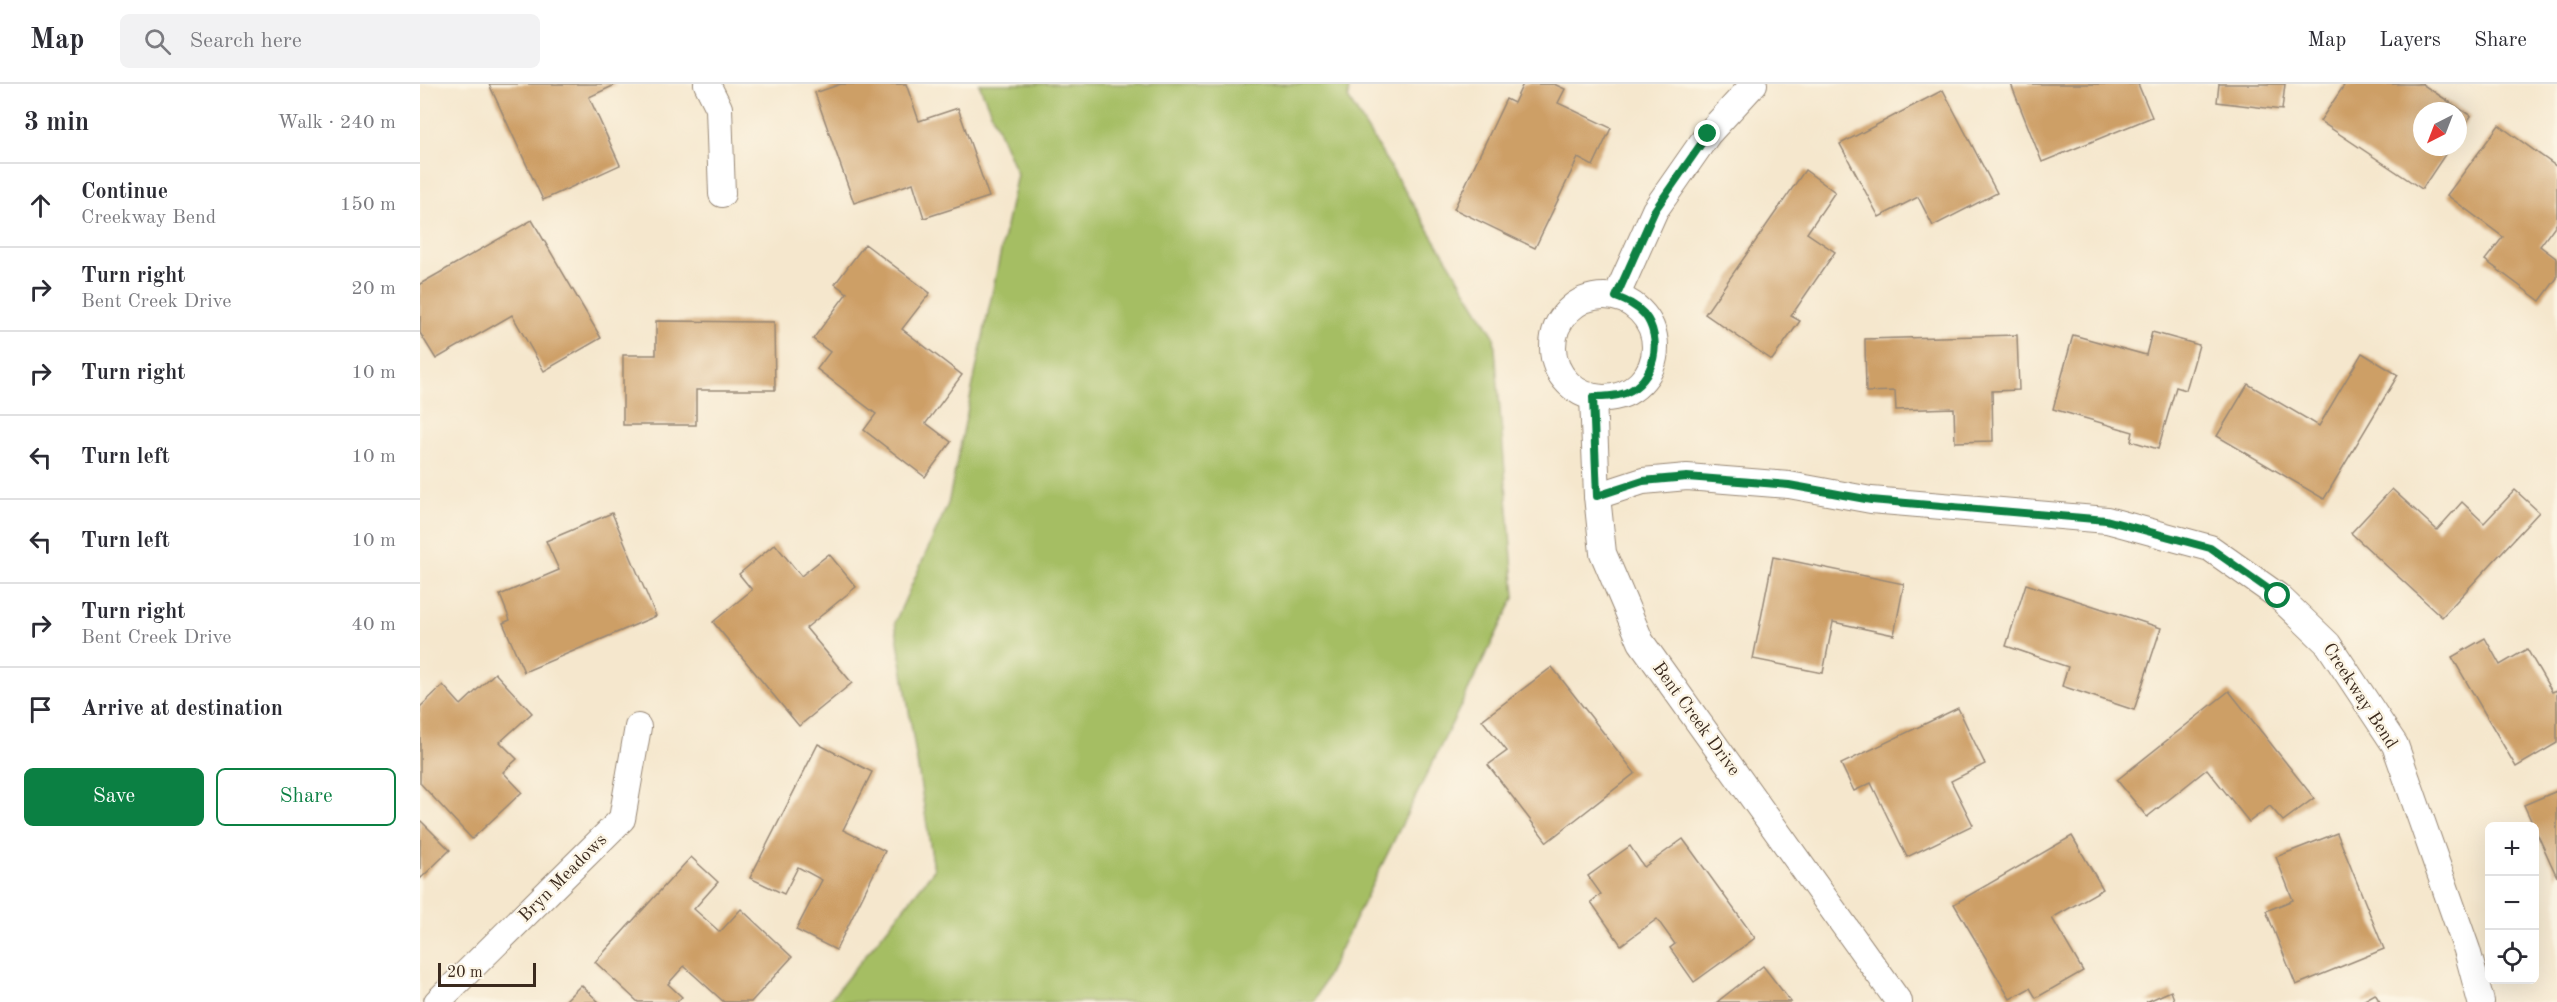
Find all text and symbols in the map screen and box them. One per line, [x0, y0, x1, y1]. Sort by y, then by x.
search box [120, 14, 540, 68]
icon: search [141, 25, 174, 58]
text: Map [30, 27, 84, 55]
text: Search here [189, 30, 302, 52]
text: Map [2307, 30, 2346, 51]
text: Layers [2379, 30, 2441, 51]
text: Share [2474, 30, 2527, 51]
north arrow [2413, 102, 2467, 156]
text: 3 min [24, 110, 89, 136]
text: Walk · 240 m [277, 113, 396, 133]
route end [1694, 120, 1720, 146]
text: Continue [81, 181, 168, 203]
icon: ahead [24, 189, 57, 222]
text: 150 m [340, 195, 396, 215]
text: Creekway Bend [81, 208, 216, 228]
text: Turn right [81, 265, 185, 287]
icon: right [24, 273, 57, 306]
text: 20 m [351, 279, 396, 299]
text: Bent Creek Drive [81, 292, 231, 312]
icon: right [24, 357, 57, 390]
text: Turn right [81, 362, 185, 384]
text: 10 m [351, 363, 396, 383]
icon: left [24, 441, 57, 474]
text: Turn left [81, 446, 170, 468]
text: 10 m [351, 447, 396, 467]
icon: left [24, 525, 57, 558]
text: Turn left [81, 530, 170, 552]
text: 10 m [351, 531, 396, 551]
route start [2264, 582, 2290, 608]
text: Turn right [81, 601, 185, 623]
icon: right [24, 609, 57, 642]
text: 40 m [351, 615, 396, 635]
text: Bent Creek Drive [81, 628, 231, 648]
street label: Creekway Bend [2319, 640, 2401, 752]
street label: Bent Creek Drive [1649, 659, 1743, 779]
icon: arrive [24, 693, 57, 726]
text: Arrive at destination [81, 698, 283, 720]
button: Save [24, 768, 204, 826]
button: Share [216, 768, 396, 826]
map controls [2485, 822, 2539, 984]
button: + [2485, 822, 2539, 876]
street label: Bryn Meadows [516, 830, 611, 925]
button: − [2485, 876, 2539, 930]
button: locate [2485, 930, 2539, 984]
scale bar [438, 960, 536, 988]
text: 20 m [447, 965, 483, 981]

